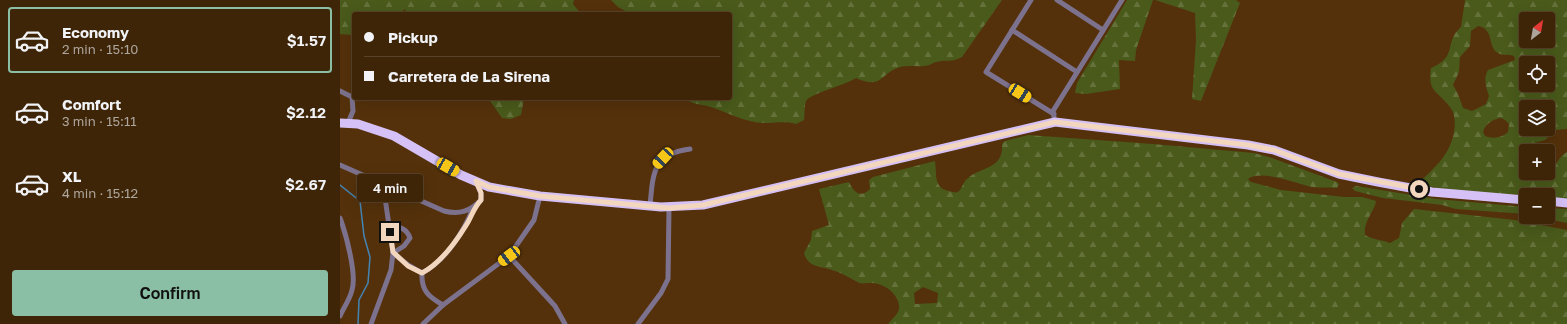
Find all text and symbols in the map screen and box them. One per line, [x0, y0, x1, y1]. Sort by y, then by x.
north arrow [1519, 12, 1555, 48]
map controls [1519, 12, 1555, 224]
icon: car [14, 22, 50, 58]
text: Economy [62, 23, 129, 41]
text: Pickup [388, 28, 438, 46]
text: $1.57 [287, 31, 326, 49]
text: 2 min · 15:10 [62, 41, 138, 57]
button: locate [1519, 56, 1555, 92]
text: Carretera de La Sirena [388, 67, 550, 85]
car [1007, 82, 1033, 104]
icon: car [14, 94, 50, 130]
text: Comfort [62, 95, 121, 113]
button: layers [1519, 100, 1555, 136]
text: $2.12 [286, 103, 326, 121]
text: 3 min · 15:11 [62, 113, 137, 129]
button: + [1519, 144, 1555, 180]
car [650, 145, 676, 171]
car [435, 156, 461, 178]
icon: car [14, 166, 50, 202]
text: XL [62, 167, 81, 185]
callout: 4 min [357, 174, 423, 202]
text: $2.67 [285, 175, 326, 193]
text: 4 min [373, 180, 407, 196]
route start [1410, 180, 1428, 198]
text: 4 min · 15:12 [62, 185, 138, 201]
button: − [1519, 188, 1555, 224]
route end [381, 223, 399, 241]
car [496, 244, 522, 268]
button: Confirm [12, 270, 328, 316]

